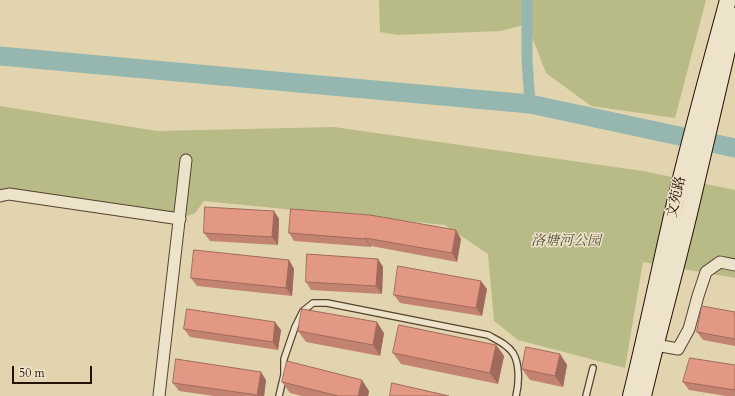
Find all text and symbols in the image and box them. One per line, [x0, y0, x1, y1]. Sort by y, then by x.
street label: 文苑路 [664, 175, 690, 219]
park label: 洛塘河公园 [531, 234, 601, 250]
scale bar [14, 358, 94, 384]
text: 50 m [19, 365, 45, 381]

